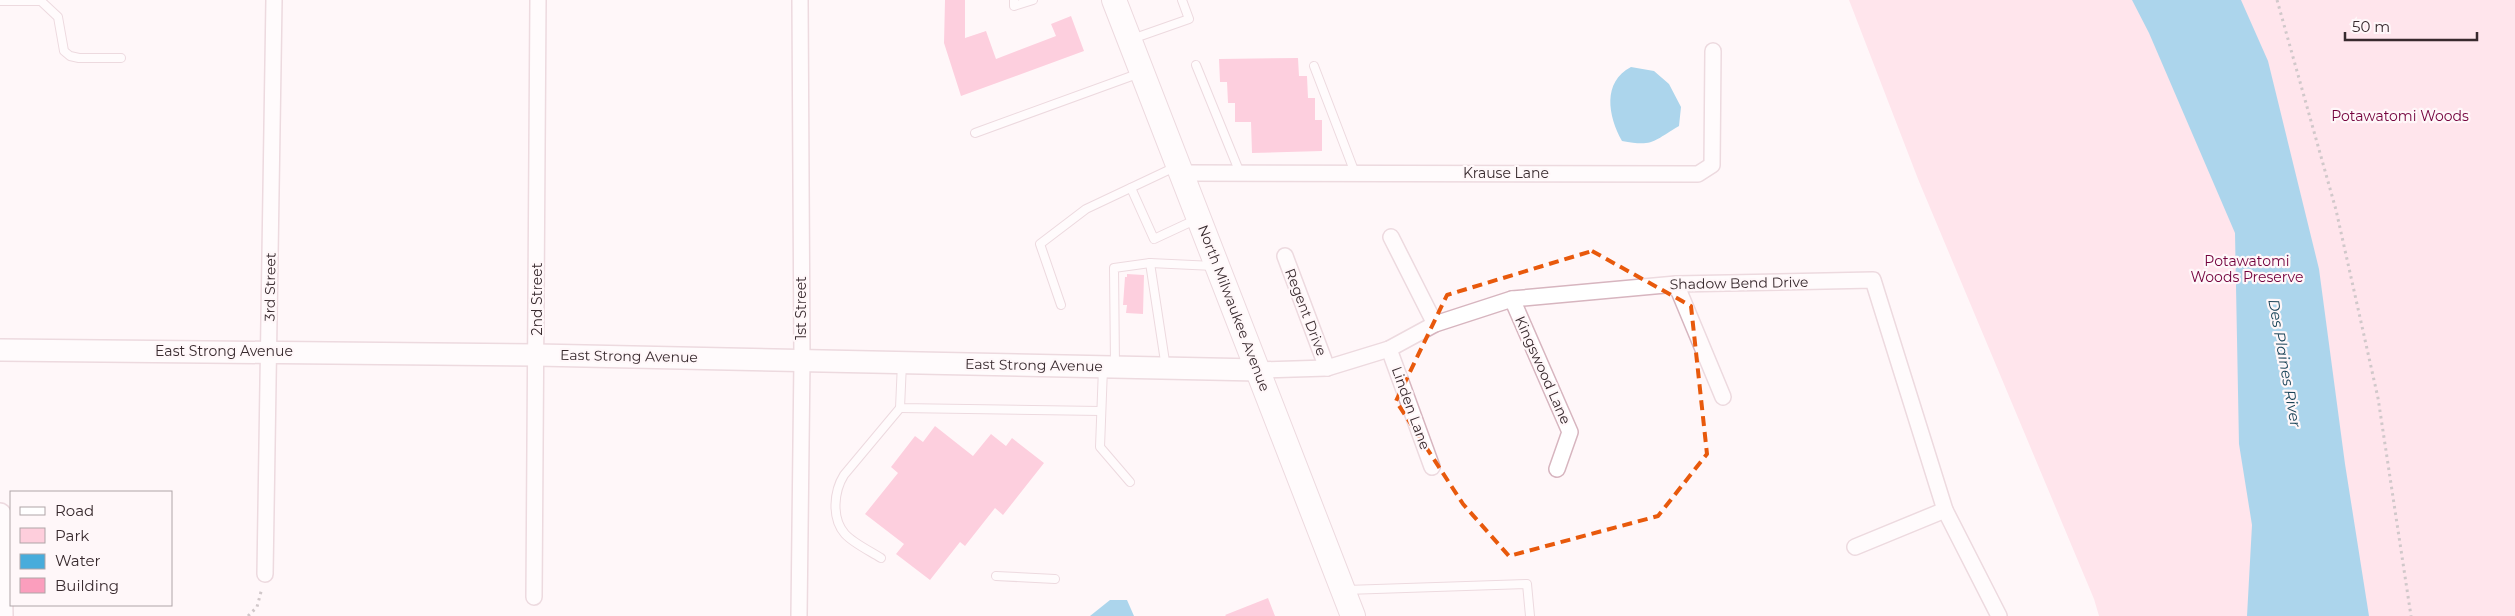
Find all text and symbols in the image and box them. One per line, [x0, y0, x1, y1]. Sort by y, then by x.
scale bar [2345, 10, 2478, 42]
text: 50 m [2352, 17, 2390, 36]
park label: Potawatomi Woods [2331, 107, 2469, 125]
street label: Krause Lane [1463, 164, 1549, 182]
street label: North Milwaukee Avenue [1194, 222, 1274, 394]
street label: 3rd Street [260, 252, 280, 322]
park label: Potawatomi Woods Preserve [2191, 252, 2303, 286]
street label: 2nd Street [528, 262, 546, 335]
street label: Regent Drive [1281, 266, 1331, 358]
street label: Shadow Bend Drive [1670, 273, 1808, 293]
street label: 1st Street [792, 276, 810, 340]
water label: Des Plaines River [2264, 297, 2306, 430]
street label: Kingswood Lane [1511, 313, 1575, 427]
street label: East Strong Avenue [155, 342, 293, 360]
street label: East Strong Avenue [560, 346, 698, 366]
street label: East Strong Avenue [965, 355, 1103, 375]
street label: Linden Lane [1388, 364, 1434, 452]
legend [10, 491, 172, 606]
text: Road [55, 501, 94, 520]
text: Park [55, 526, 89, 545]
text: Water [55, 551, 101, 570]
text: Building [55, 576, 119, 595]

